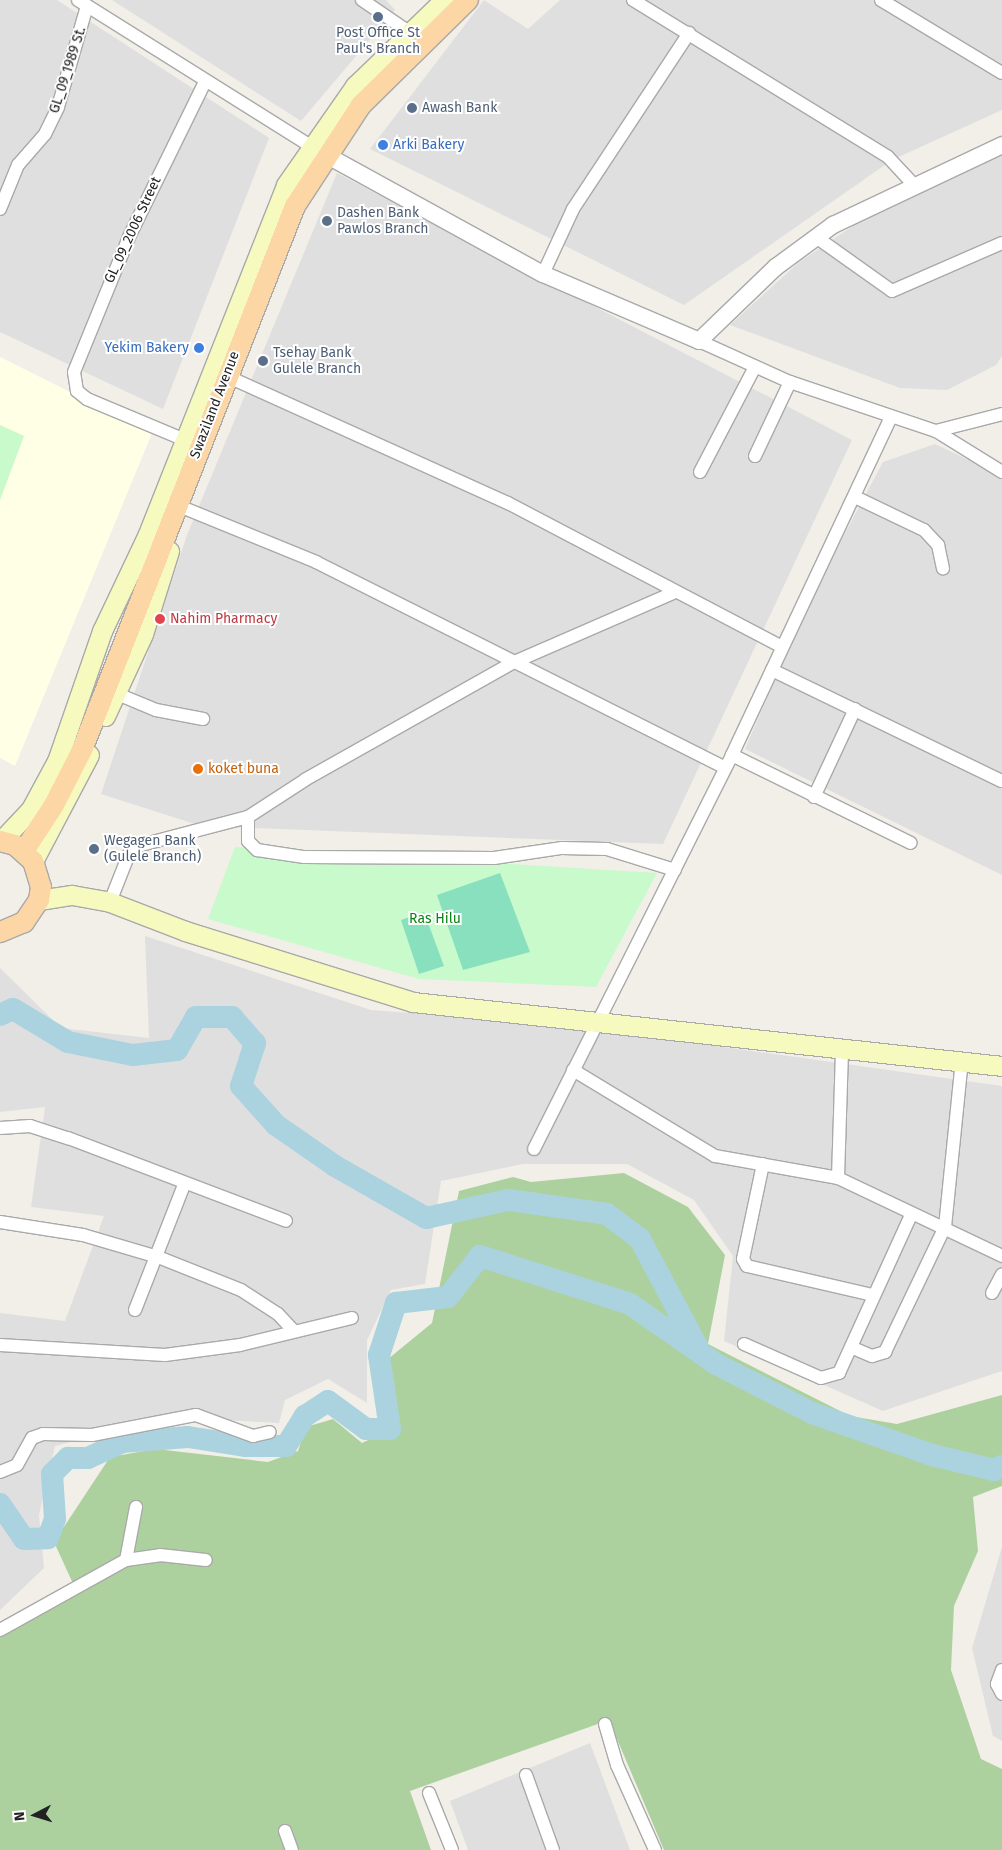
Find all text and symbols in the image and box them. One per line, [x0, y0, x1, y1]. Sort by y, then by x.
marker: Post Office St Paul's Branch [372, 11, 384, 23]
street label: GL_09_1989 St. [46, 25, 90, 115]
place label: Post Office St Paul's Branch [336, 25, 420, 58]
place label: Awash Bank [422, 100, 497, 116]
marker: Awash Bank [406, 102, 418, 114]
place label: Arki Bakery [393, 137, 464, 153]
marker: Arki Bakery [377, 139, 389, 151]
street label: GL_09_2006 Street [101, 174, 165, 286]
place label: Dashen Bank Pawlos Branch [337, 205, 429, 238]
marker: Dashen Bank Pawlos Branch [321, 215, 333, 227]
place label: Yekim Bakery [105, 340, 189, 356]
marker: Yekim Bakery [193, 342, 205, 354]
place label: Tsehay Bank Gulele Branch [273, 345, 361, 378]
street label: Swaziland Avenue [187, 349, 243, 461]
marker: Tsehay Bank Gulele Branch [257, 355, 269, 367]
place label: Nahim Pharmacy [170, 611, 277, 627]
marker: Nahim Pharmacy [154, 613, 166, 625]
place label: koket buna [208, 761, 279, 777]
marker: koket buna [192, 763, 204, 775]
place label: Wegagen Bank (Gulele Branch) [104, 833, 201, 866]
marker: Wegagen Bank (Gulele Branch) [88, 843, 100, 855]
park label: Ras Hilu [409, 911, 461, 927]
north arrow [10, 1790, 60, 1840]
text: N [11, 1811, 28, 1822]

